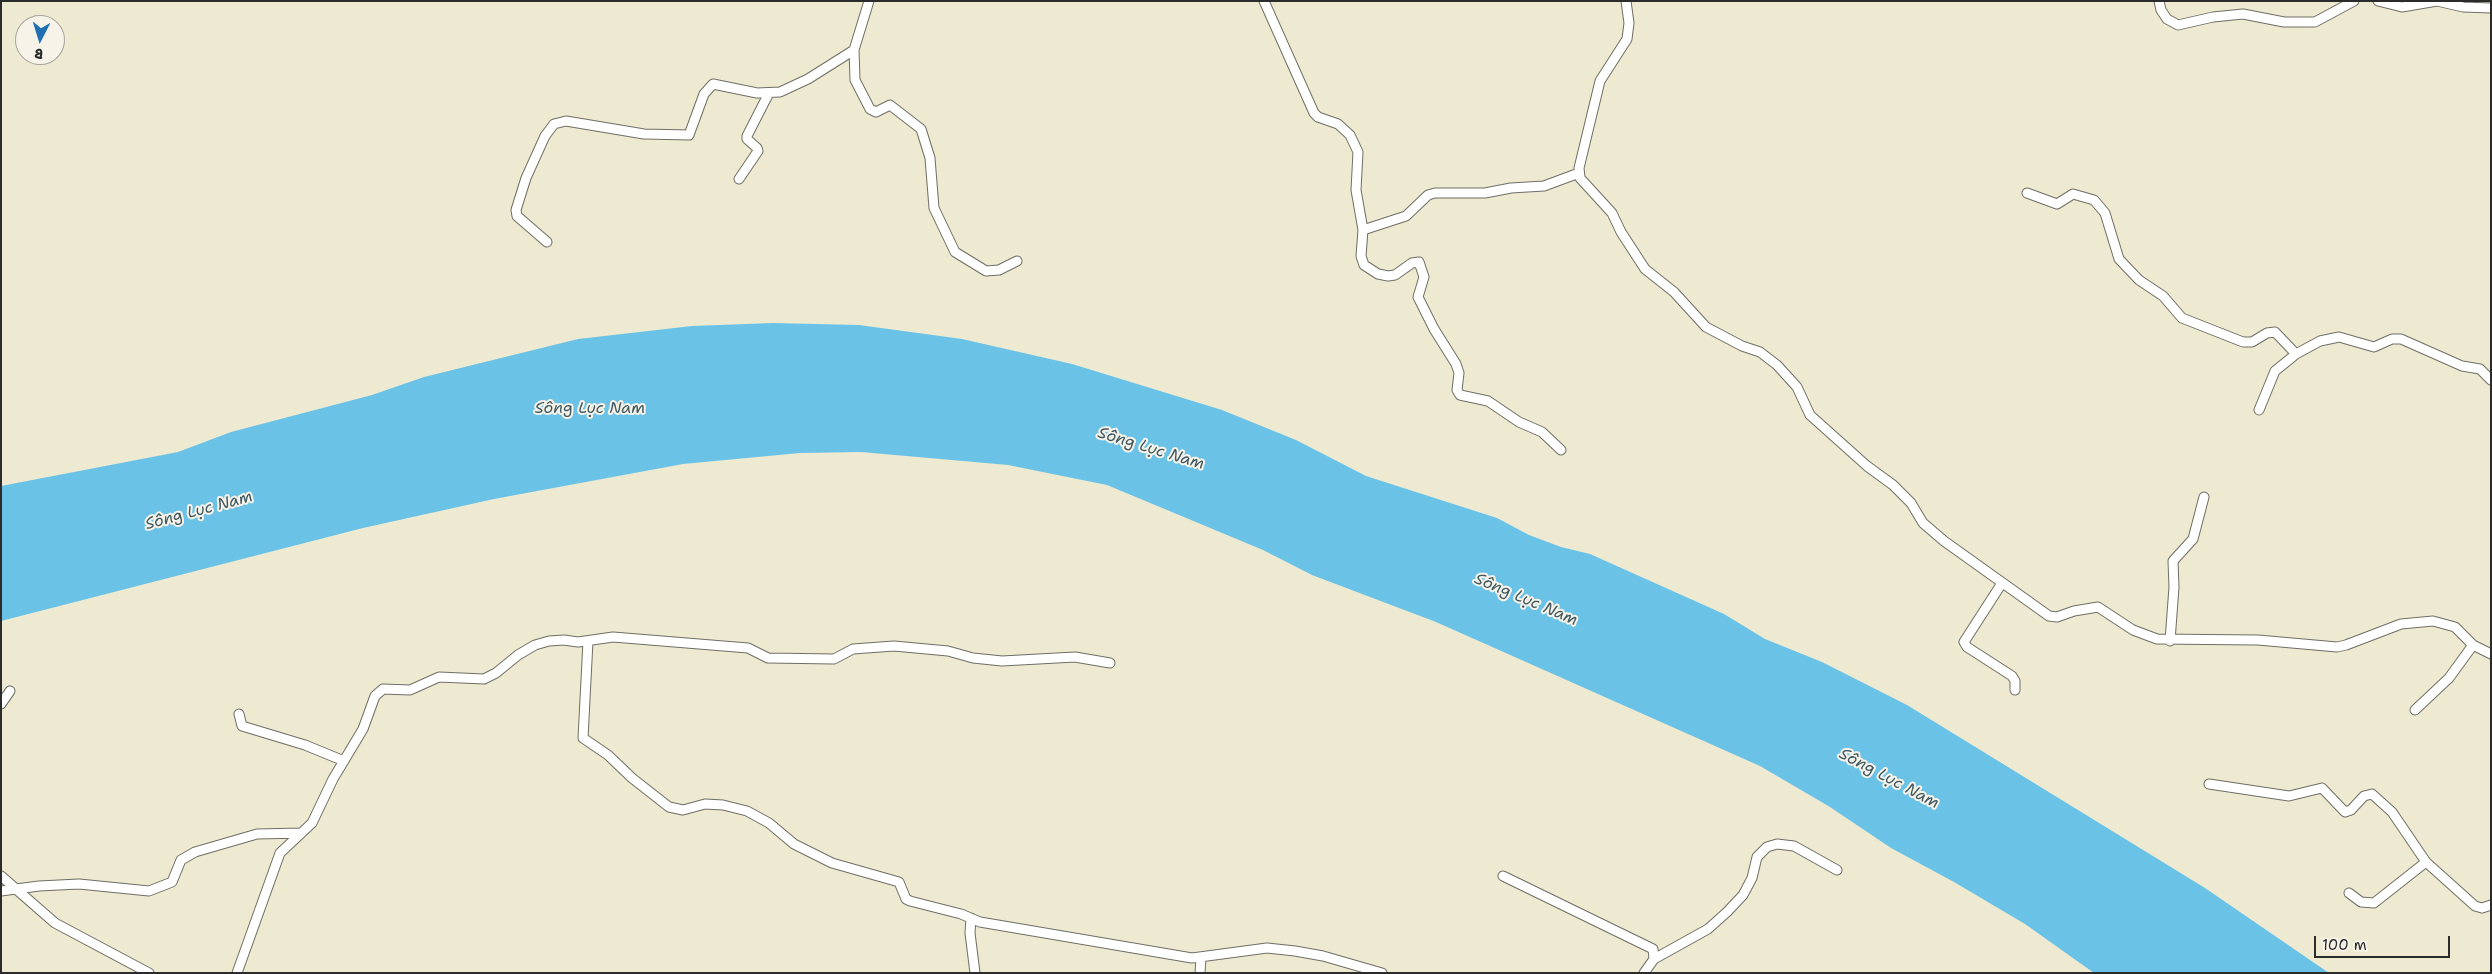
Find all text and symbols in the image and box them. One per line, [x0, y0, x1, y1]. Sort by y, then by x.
north arrow [15, 15, 65, 65]
text: B [34, 45, 44, 63]
water label: Sông Lục Nam [535, 399, 645, 419]
water label: Sông Lục Nam [1095, 424, 1207, 474]
water label: Sông Lục Nam [143, 487, 255, 535]
water label: Sông Lục Nam [1471, 570, 1581, 630]
water label: Sông Lục Nam [1836, 745, 1942, 813]
scale bar [2317, 926, 2453, 958]
text: 100 m [2322, 935, 2367, 955]

